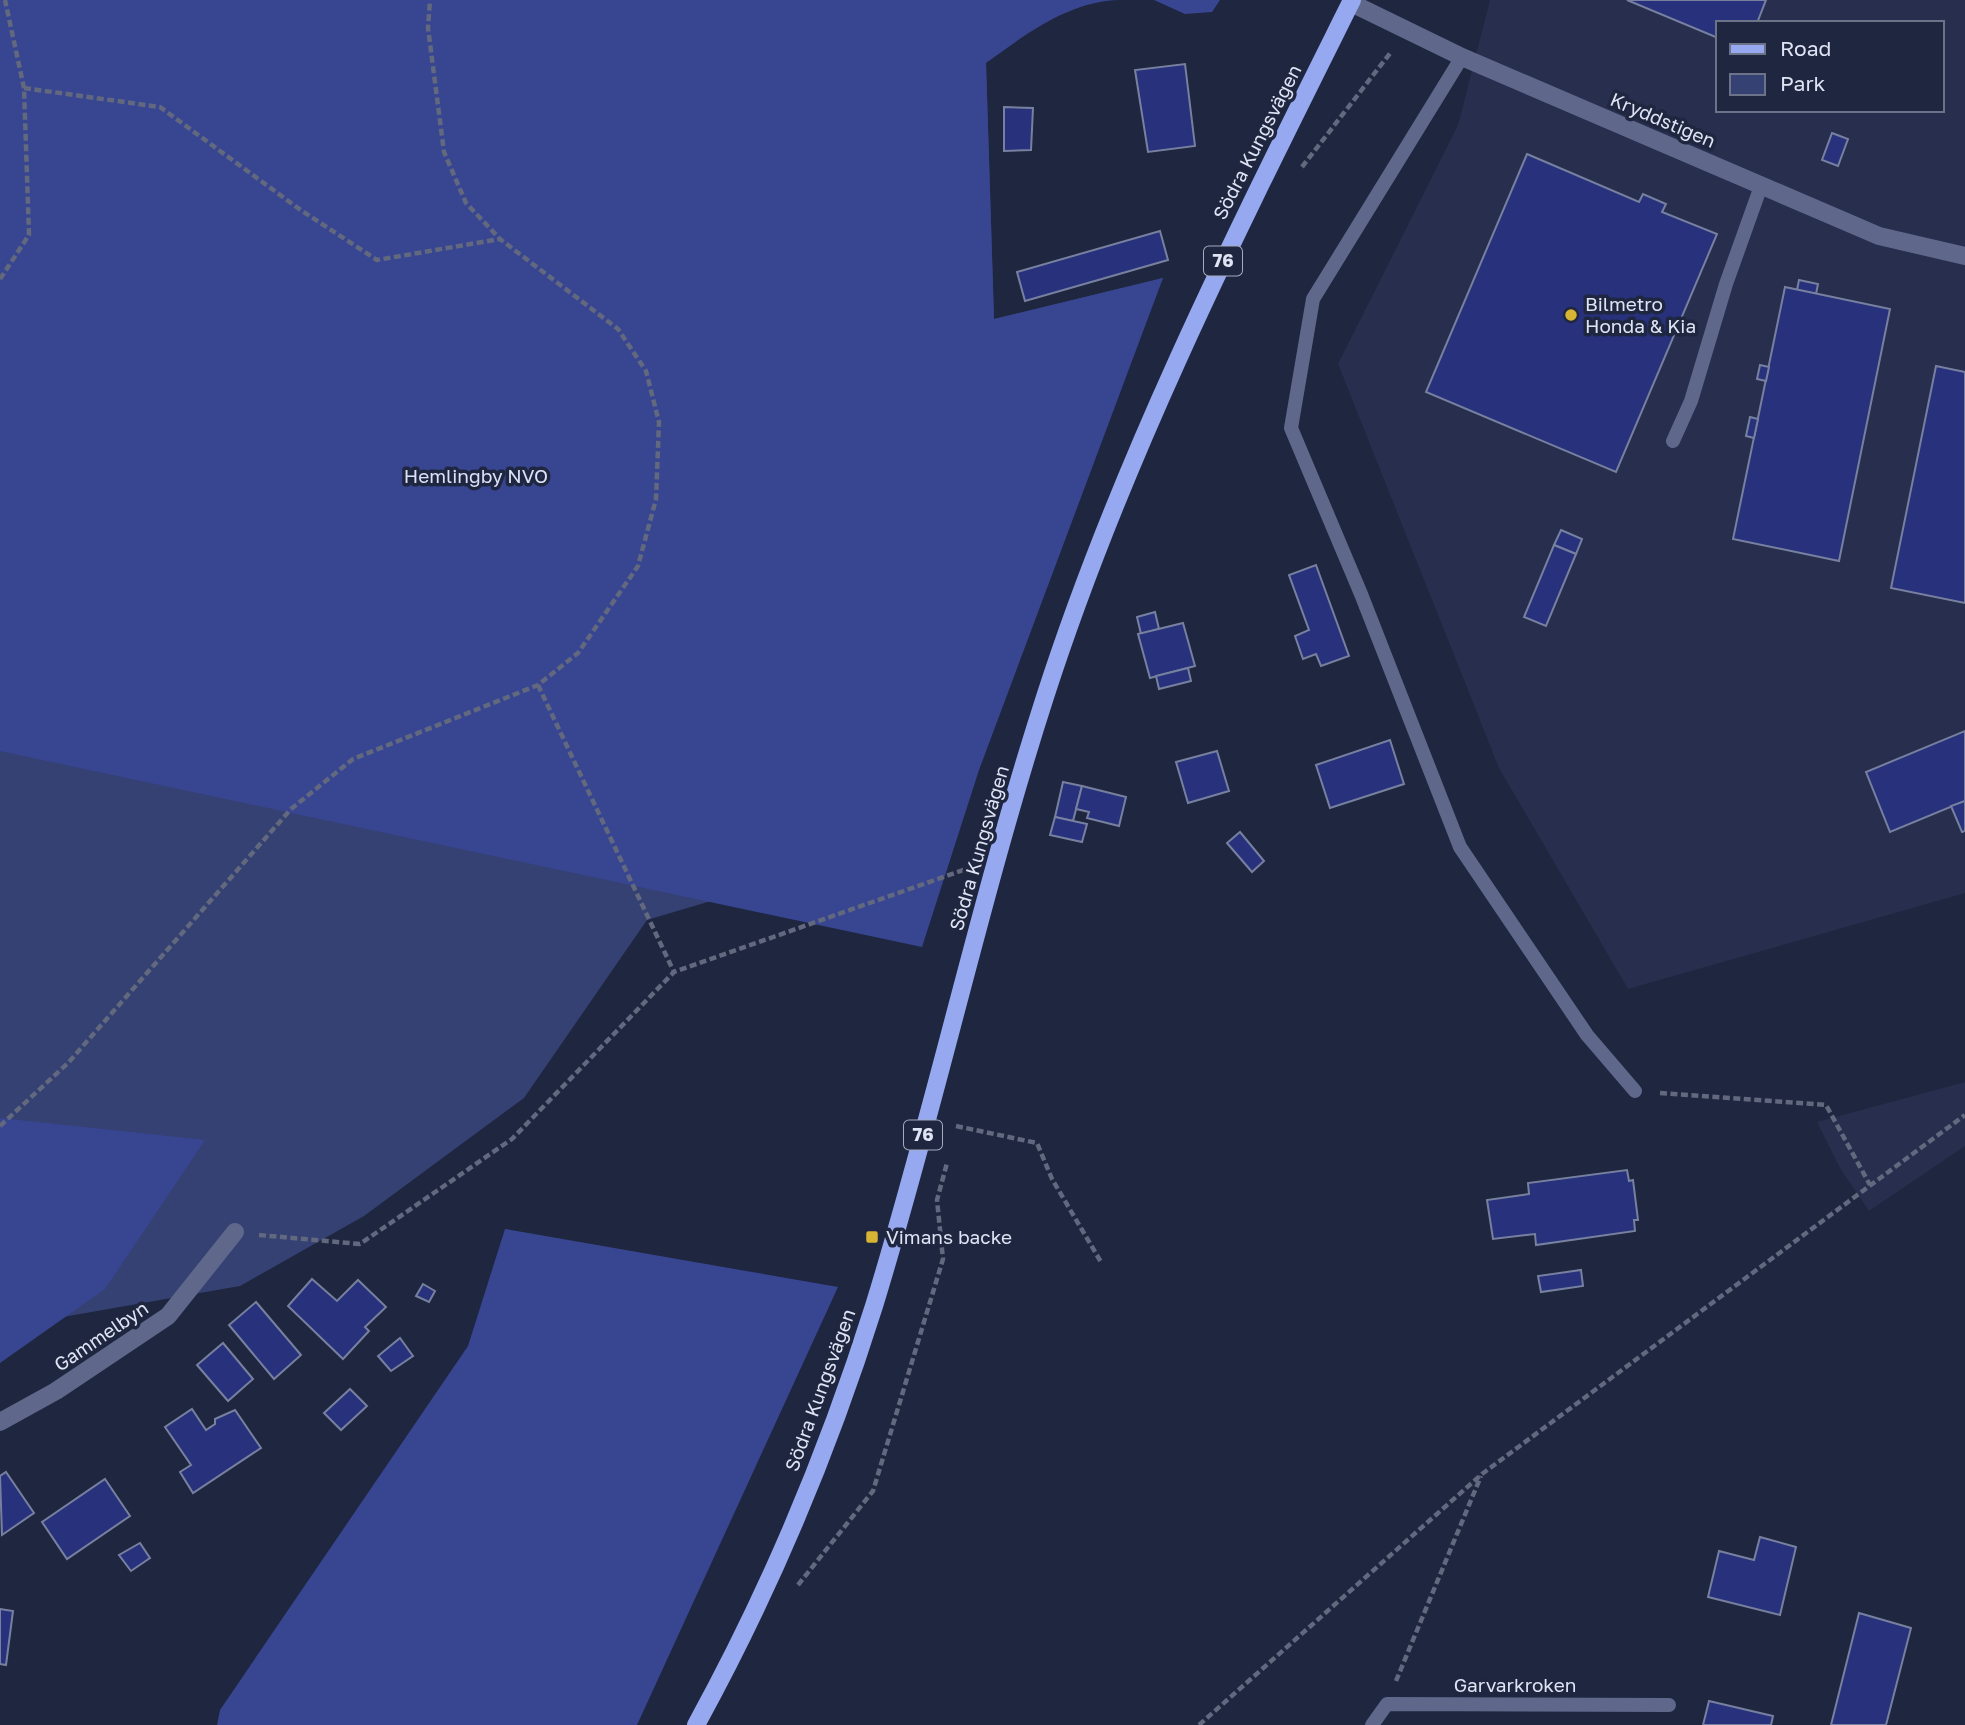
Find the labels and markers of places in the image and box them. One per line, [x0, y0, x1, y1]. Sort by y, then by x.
place label: Bilmetro Honda & Kia [1585, 292, 1696, 337]
marker: Bilmetro Honda & Kia [1563, 307, 1579, 323]
place label: Vimans backe [886, 1225, 1012, 1248]
marker: Vimans backe [864, 1229, 880, 1245]

